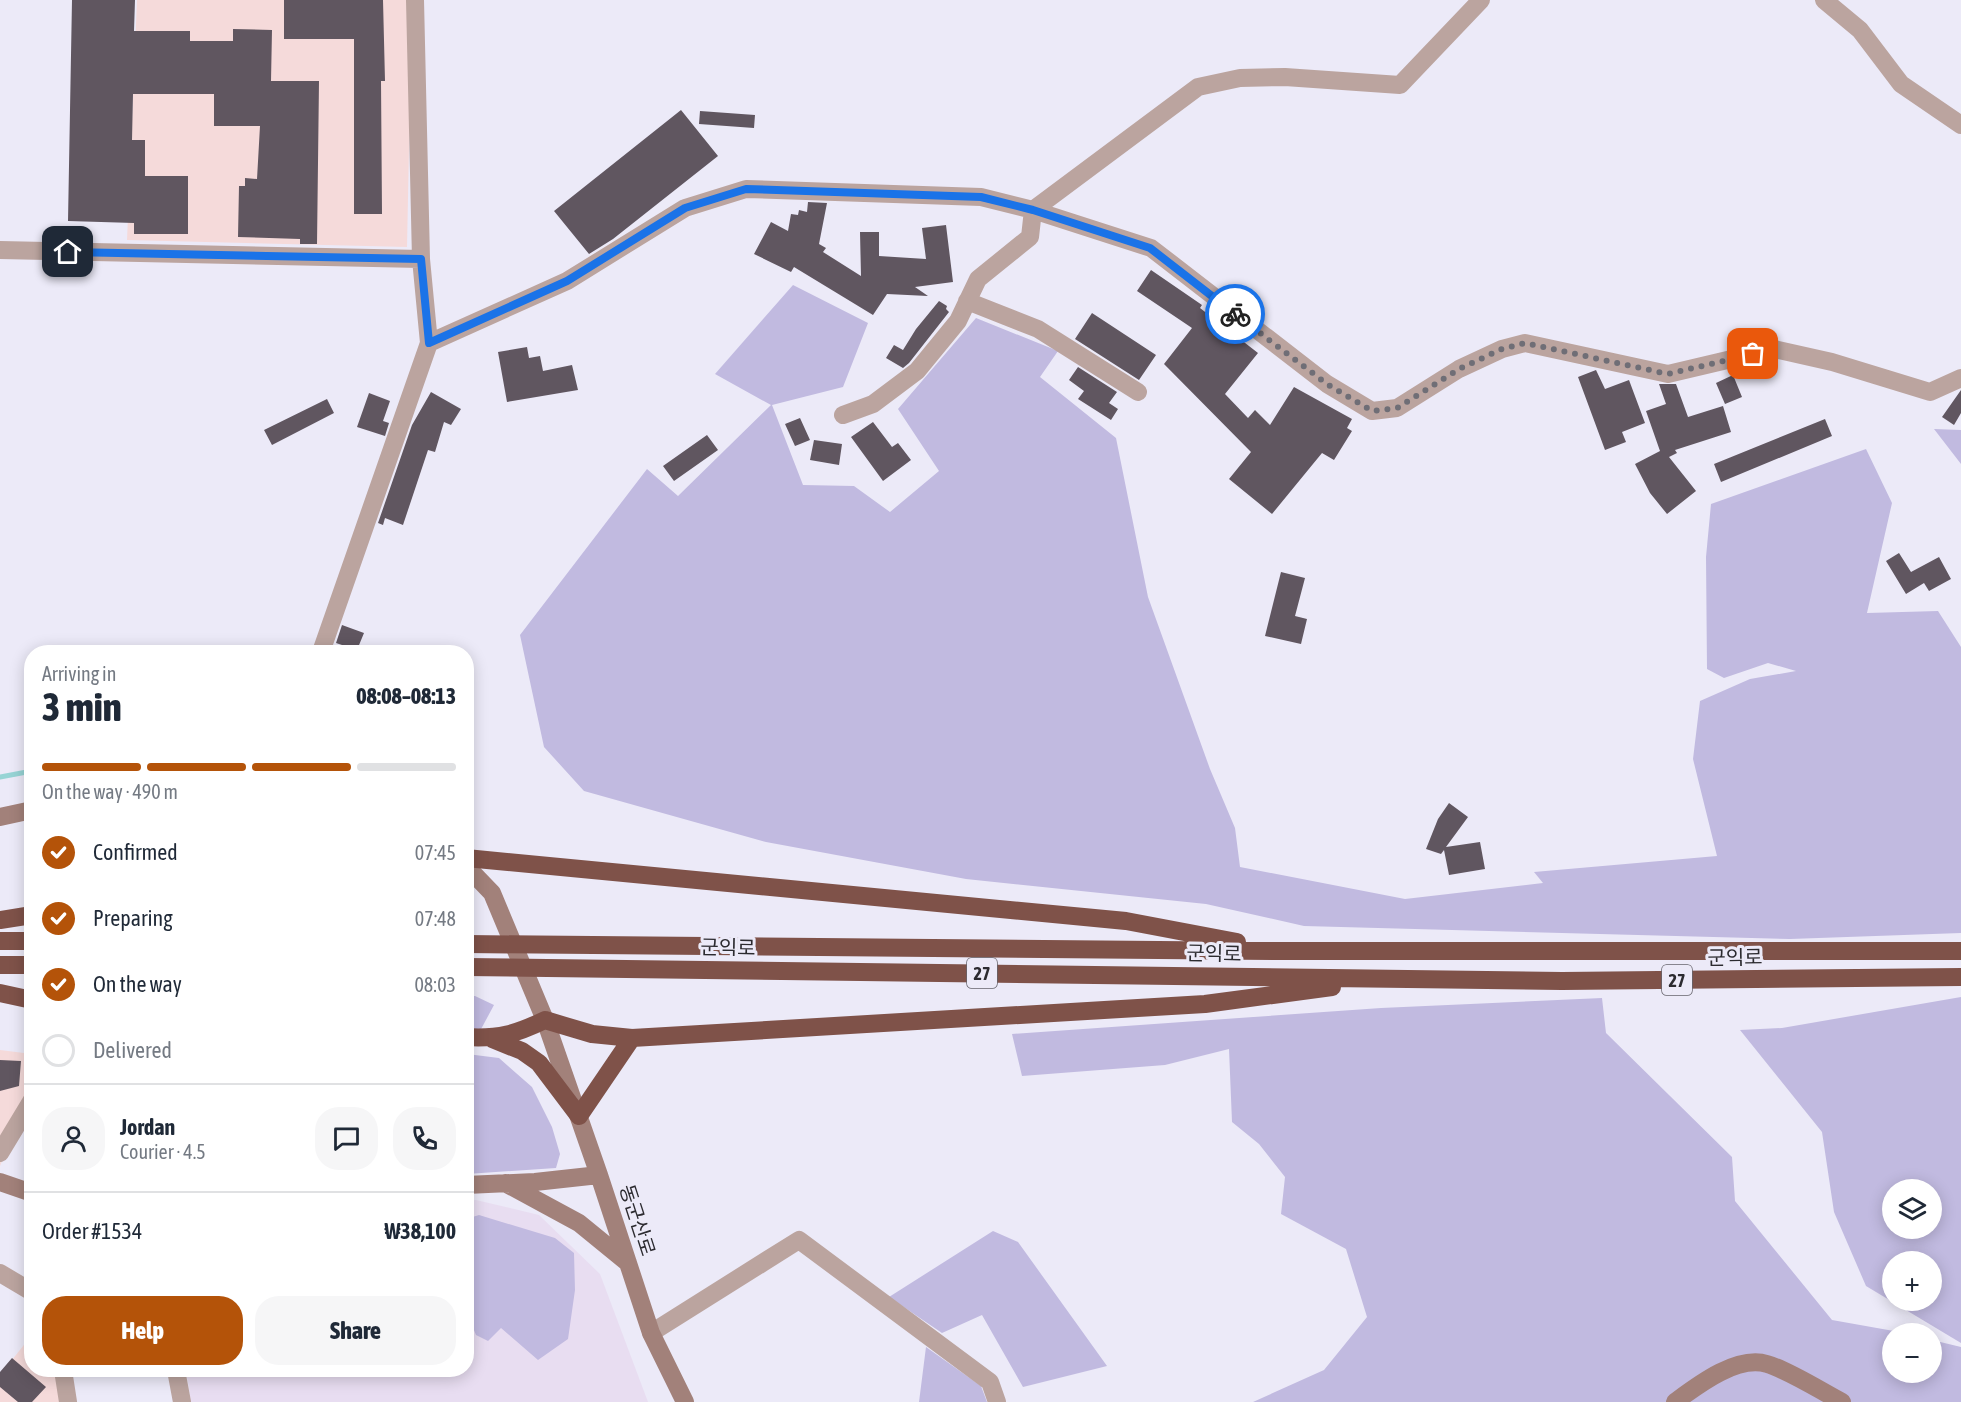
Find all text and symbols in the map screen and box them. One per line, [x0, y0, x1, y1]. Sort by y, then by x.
pin [42, 226, 93, 277]
icon: home [51, 235, 84, 268]
courier [1205, 284, 1265, 344]
icon: bike [1219, 298, 1252, 331]
pin [1727, 328, 1778, 379]
icon: bag [1736, 337, 1769, 370]
text: Arriving in [42, 662, 116, 685]
text: 08:08–08:13 [356, 683, 456, 709]
text: 3 min [42, 685, 122, 729]
text: On the way · 490 m [42, 780, 178, 803]
icon: check [42, 836, 75, 869]
text: Confirmed [93, 839, 178, 865]
text: 07:45 [415, 841, 456, 864]
icon: check [42, 902, 75, 935]
text: Preparing [93, 905, 173, 931]
text: 07:48 [415, 907, 456, 930]
street label: 군익로 [700, 935, 756, 959]
street label: 군익로 [1186, 941, 1242, 965]
street label: 군익로 [1707, 945, 1763, 969]
road number: 27 [967, 958, 997, 988]
road number: 27 [1662, 965, 1692, 995]
icon: check [42, 968, 75, 1001]
text: On the way [93, 971, 182, 997]
text: 08:03 [414, 973, 456, 996]
text: Delivered [93, 1037, 172, 1063]
button: person [42, 1107, 105, 1170]
button: chat [315, 1107, 378, 1170]
button: phone [393, 1107, 456, 1170]
text: Jordan [120, 1114, 175, 1140]
text: Courier · 4.5 [120, 1140, 206, 1163]
map controls [1882, 1179, 1942, 1383]
button: layers [1882, 1179, 1942, 1239]
street label: 동군산로 [616, 1181, 660, 1259]
text: Order #1534 [42, 1218, 142, 1244]
text: ₩38,100 [384, 1218, 456, 1244]
button: + [1882, 1251, 1942, 1311]
button: Help [42, 1296, 243, 1365]
button: Share [255, 1296, 456, 1365]
button: − [1882, 1323, 1942, 1383]

